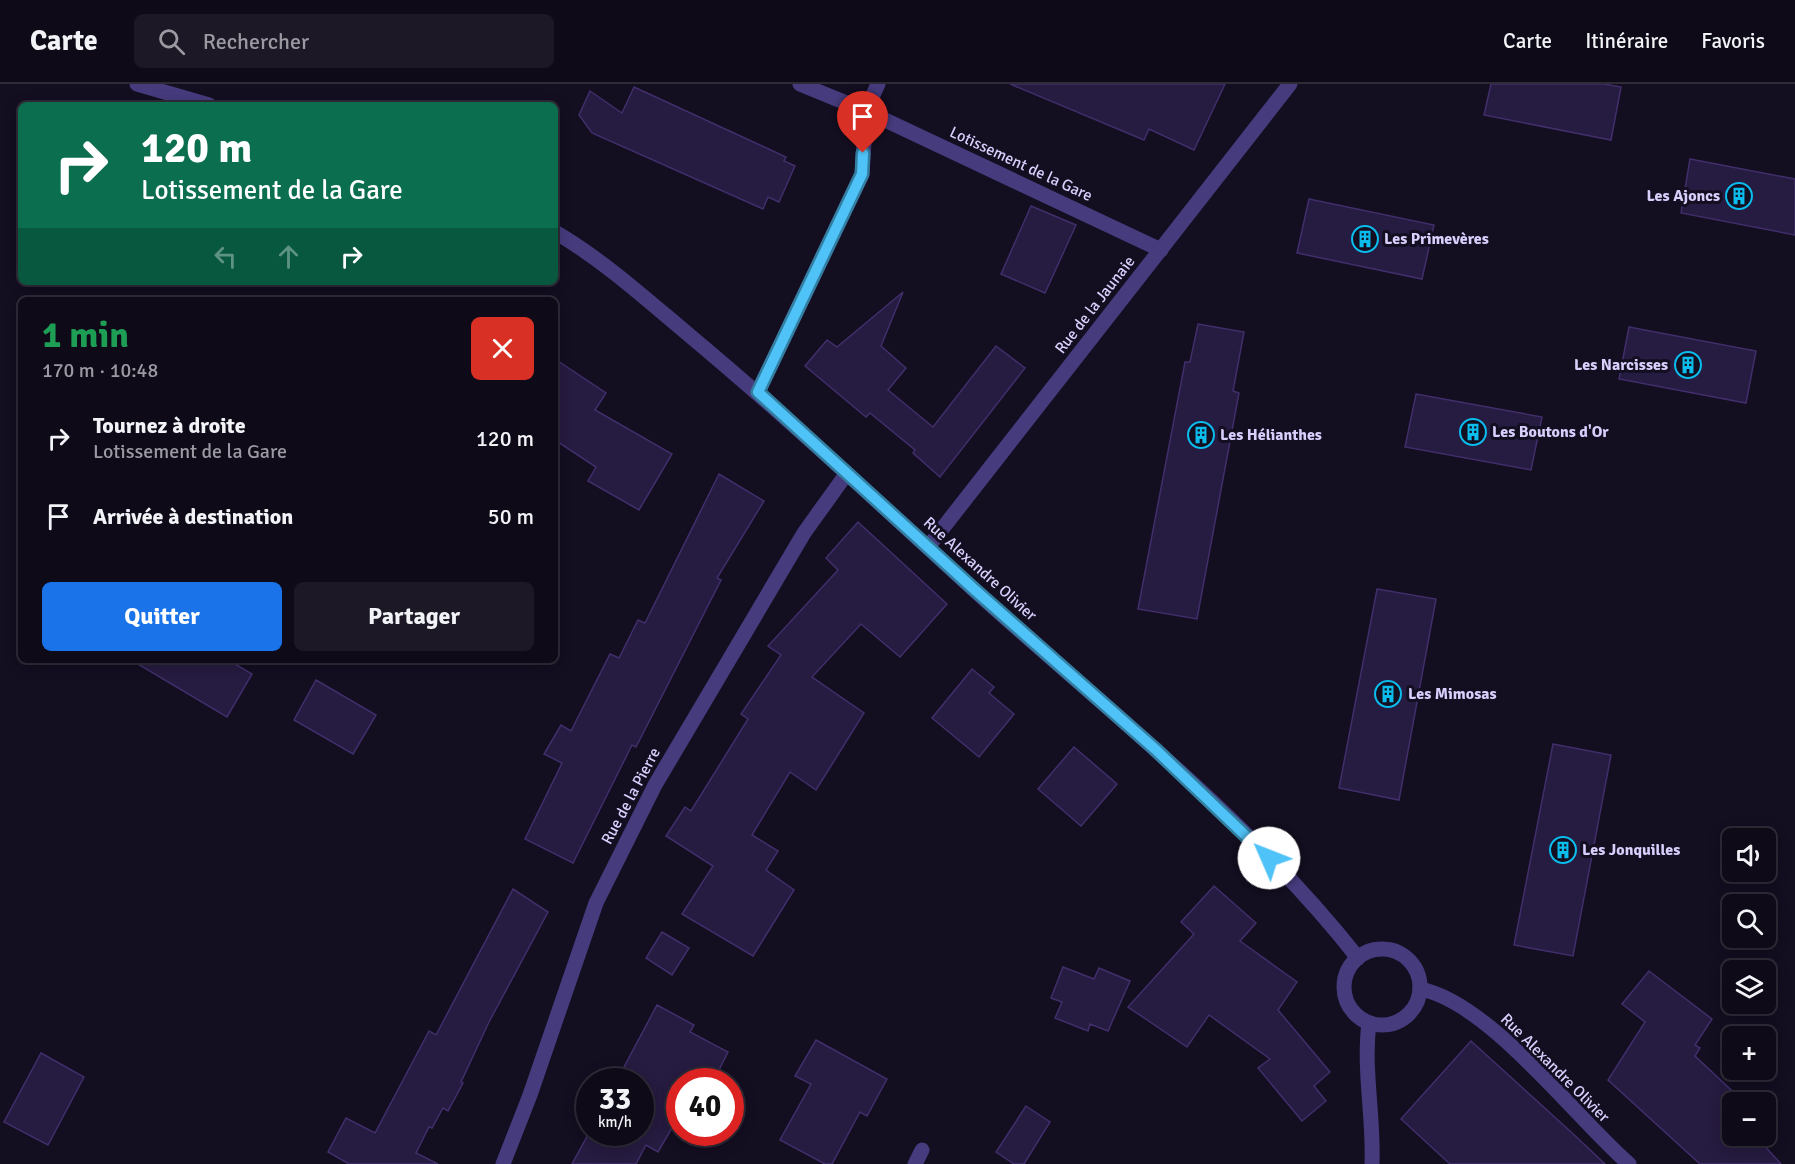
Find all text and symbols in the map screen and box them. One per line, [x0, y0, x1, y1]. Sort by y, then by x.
search box [134, 14, 554, 68]
text: Carte [30, 24, 98, 58]
icon: search [155, 25, 188, 58]
text: Rechercher [203, 28, 309, 55]
text: Carte [1503, 28, 1552, 54]
text: Itinéraire [1585, 28, 1668, 54]
text: Favoris [1701, 28, 1765, 54]
pin [837, 91, 888, 153]
icon: arrive [846, 100, 879, 133]
street label: Lotissement de la Gare [946, 122, 1096, 206]
text: 120 m [141, 123, 252, 174]
icon: right [42, 126, 120, 204]
text: Lotissement de la Gare [141, 174, 403, 207]
building icon: Les Ajoncs [1724, 181, 1754, 211]
place label: Les Ajoncs [1646, 186, 1720, 206]
building icon: Les Primevères [1350, 224, 1380, 254]
place label: Les Primevères [1384, 229, 1489, 249]
icon: left [209, 240, 242, 273]
icon: ahead [272, 240, 305, 273]
icon: right [335, 240, 368, 273]
street label: Rue de la Jaunaie [1051, 252, 1139, 358]
text: 1 min [42, 313, 129, 358]
button: close [471, 317, 534, 380]
building icon: Les Narcisses [1673, 350, 1703, 380]
place label: Les Narcisses [1574, 355, 1668, 375]
text: 170 m · 10:48 [42, 358, 158, 383]
text: Tournez à droite [93, 412, 246, 439]
building icon: Les Boutons d'Or [1458, 417, 1488, 447]
building icon: Les Hélianthes [1186, 420, 1216, 450]
icon: right [42, 422, 75, 455]
place label: Les Boutons d'Or [1492, 422, 1609, 442]
text: 120 m [476, 425, 534, 452]
place label: Les Hélianthes [1220, 425, 1322, 445]
text: Lotissement de la Gare [93, 439, 287, 464]
icon: arrive [42, 500, 75, 533]
text: Arrivée à destination [93, 503, 293, 530]
text: 50 m [488, 503, 534, 530]
street label: Rue Alexandre Olivier [919, 513, 1041, 625]
button: Quitter [42, 582, 282, 651]
button: Partager [294, 582, 534, 651]
building icon: Les Mimosas [1373, 679, 1403, 709]
place label: Les Mimosas [1408, 684, 1497, 704]
street label: Rue de la Pierre [597, 744, 665, 848]
position arrow [1237, 826, 1301, 890]
map controls [1722, 828, 1776, 1146]
button: sound [1722, 828, 1776, 882]
building icon: Les Jonquilles [1548, 835, 1578, 865]
place label: Les Jonquilles [1582, 840, 1680, 860]
button: search [1722, 894, 1776, 948]
button: layers [1722, 960, 1776, 1014]
street label: Rue Alexandre Olivier [1496, 1009, 1614, 1127]
button: + [1722, 1026, 1776, 1080]
speed limit sign: 40 [666, 1068, 744, 1146]
text: 33 [599, 1081, 631, 1118]
button: − [1722, 1092, 1776, 1146]
text: km/h [598, 1113, 632, 1131]

